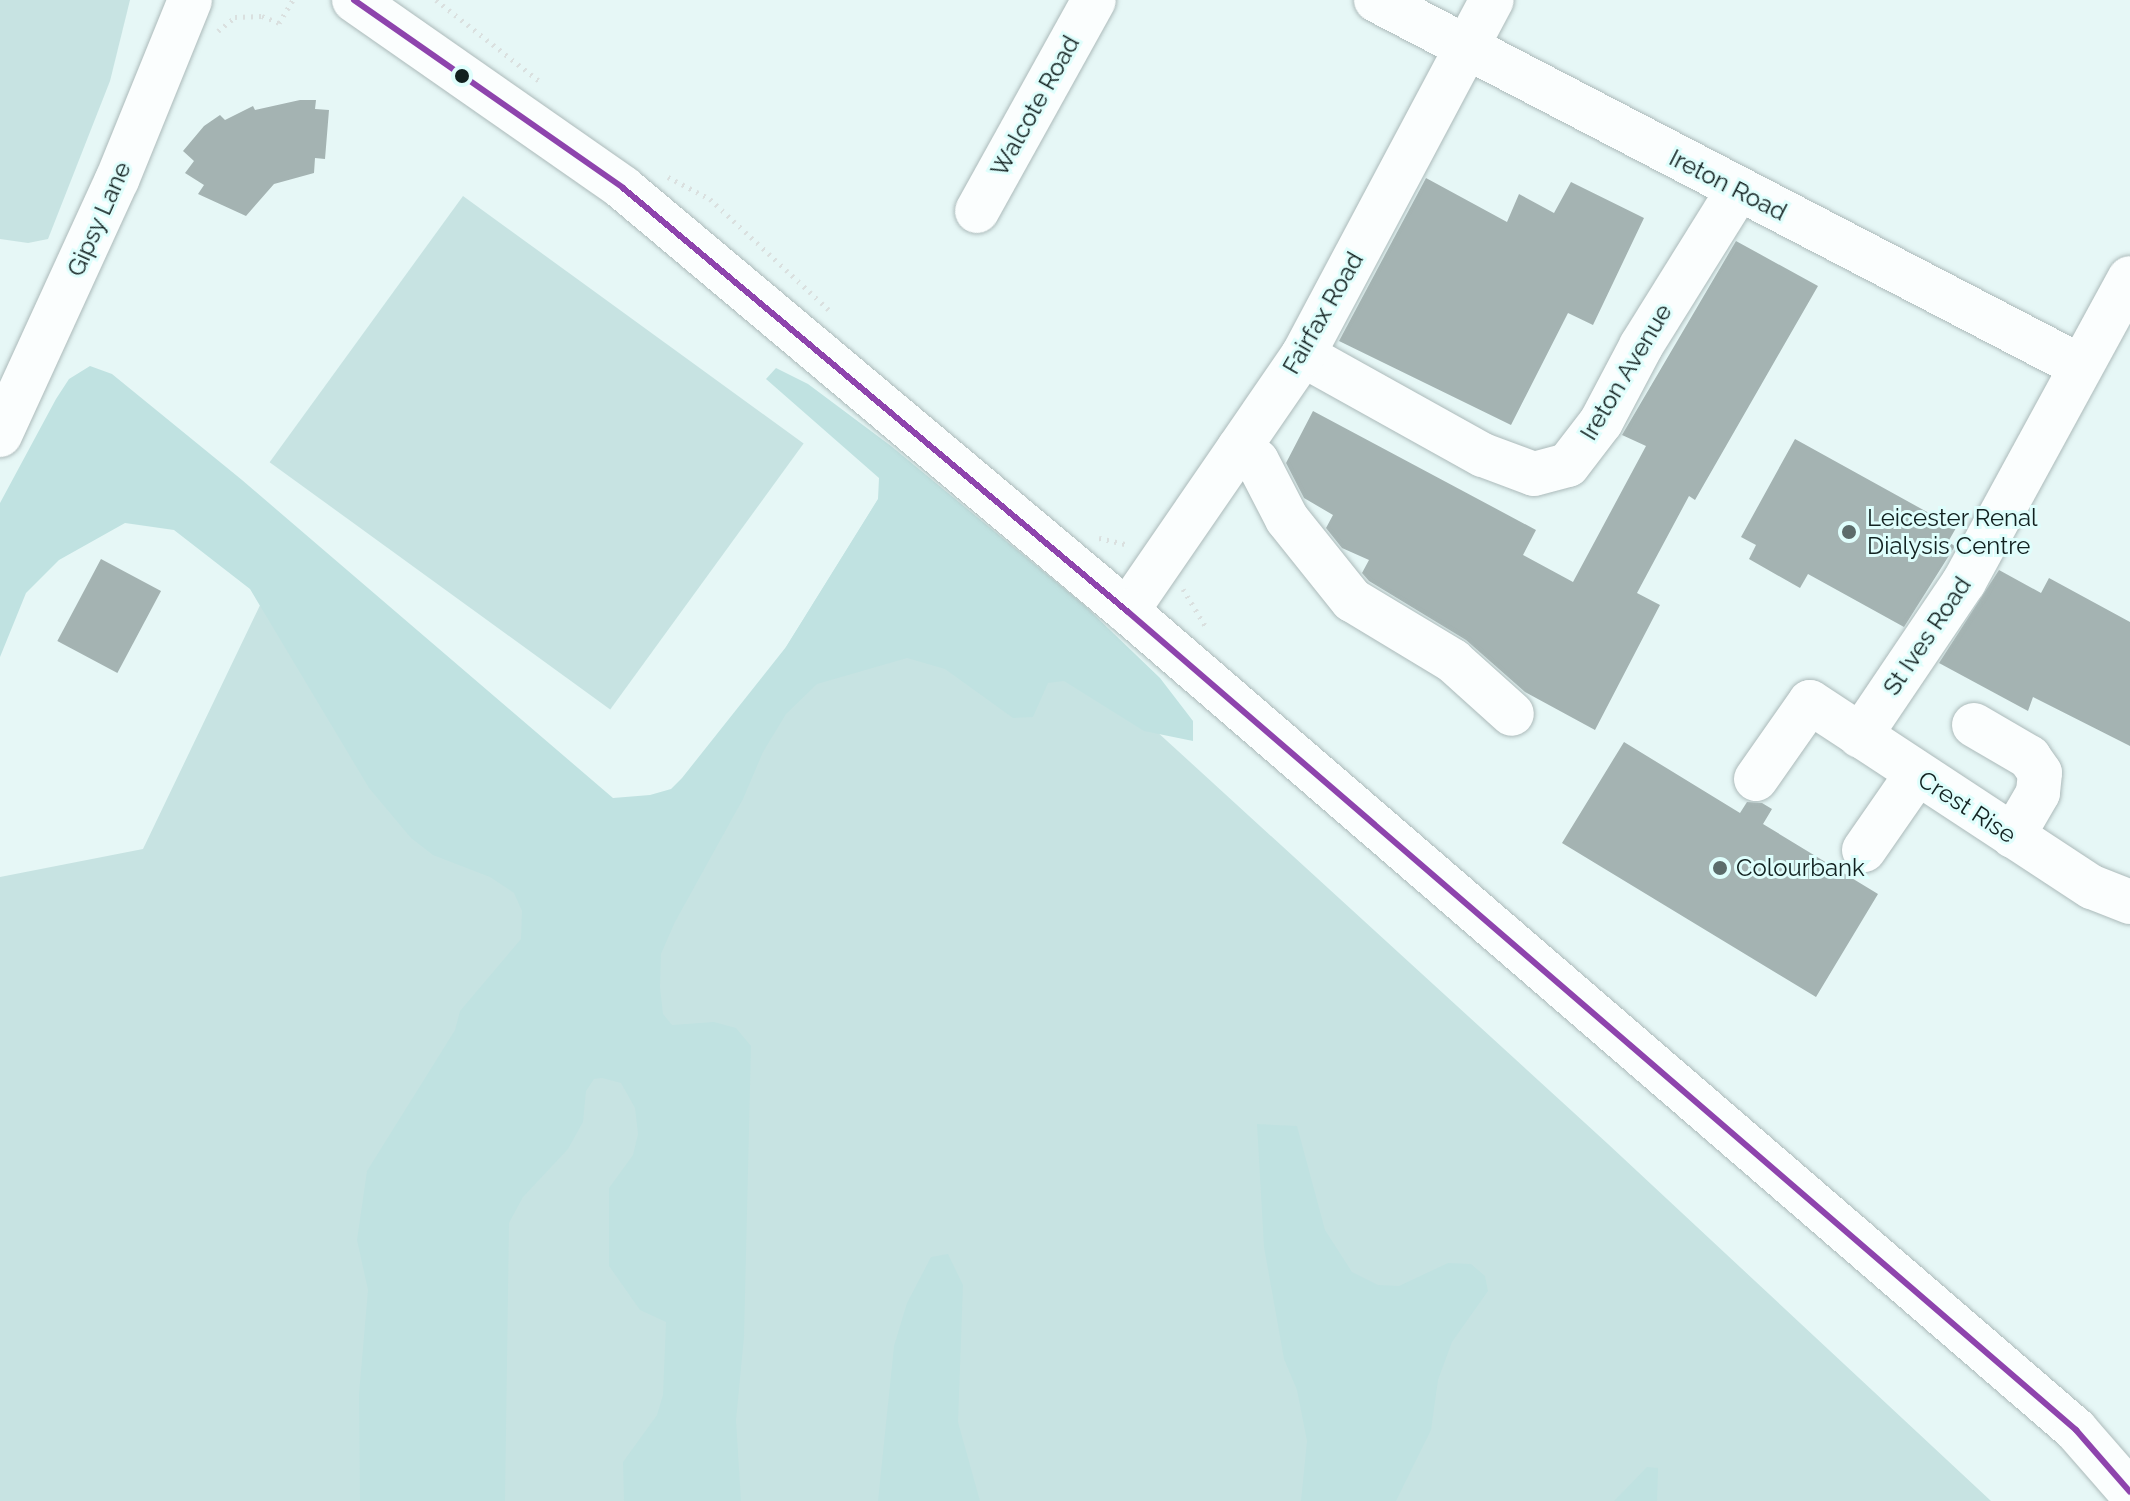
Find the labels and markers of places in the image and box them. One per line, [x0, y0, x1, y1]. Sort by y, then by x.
unlabelled marker [454, 68, 470, 84]
place label: Leicester Renal Dialysis Centre [1867, 504, 2038, 560]
marker: Leicester Renal Dialysis Centre [1838, 521, 1860, 543]
place label: Colourbank [1736, 854, 1865, 882]
marker: Colourbank [1711, 859, 1729, 877]

